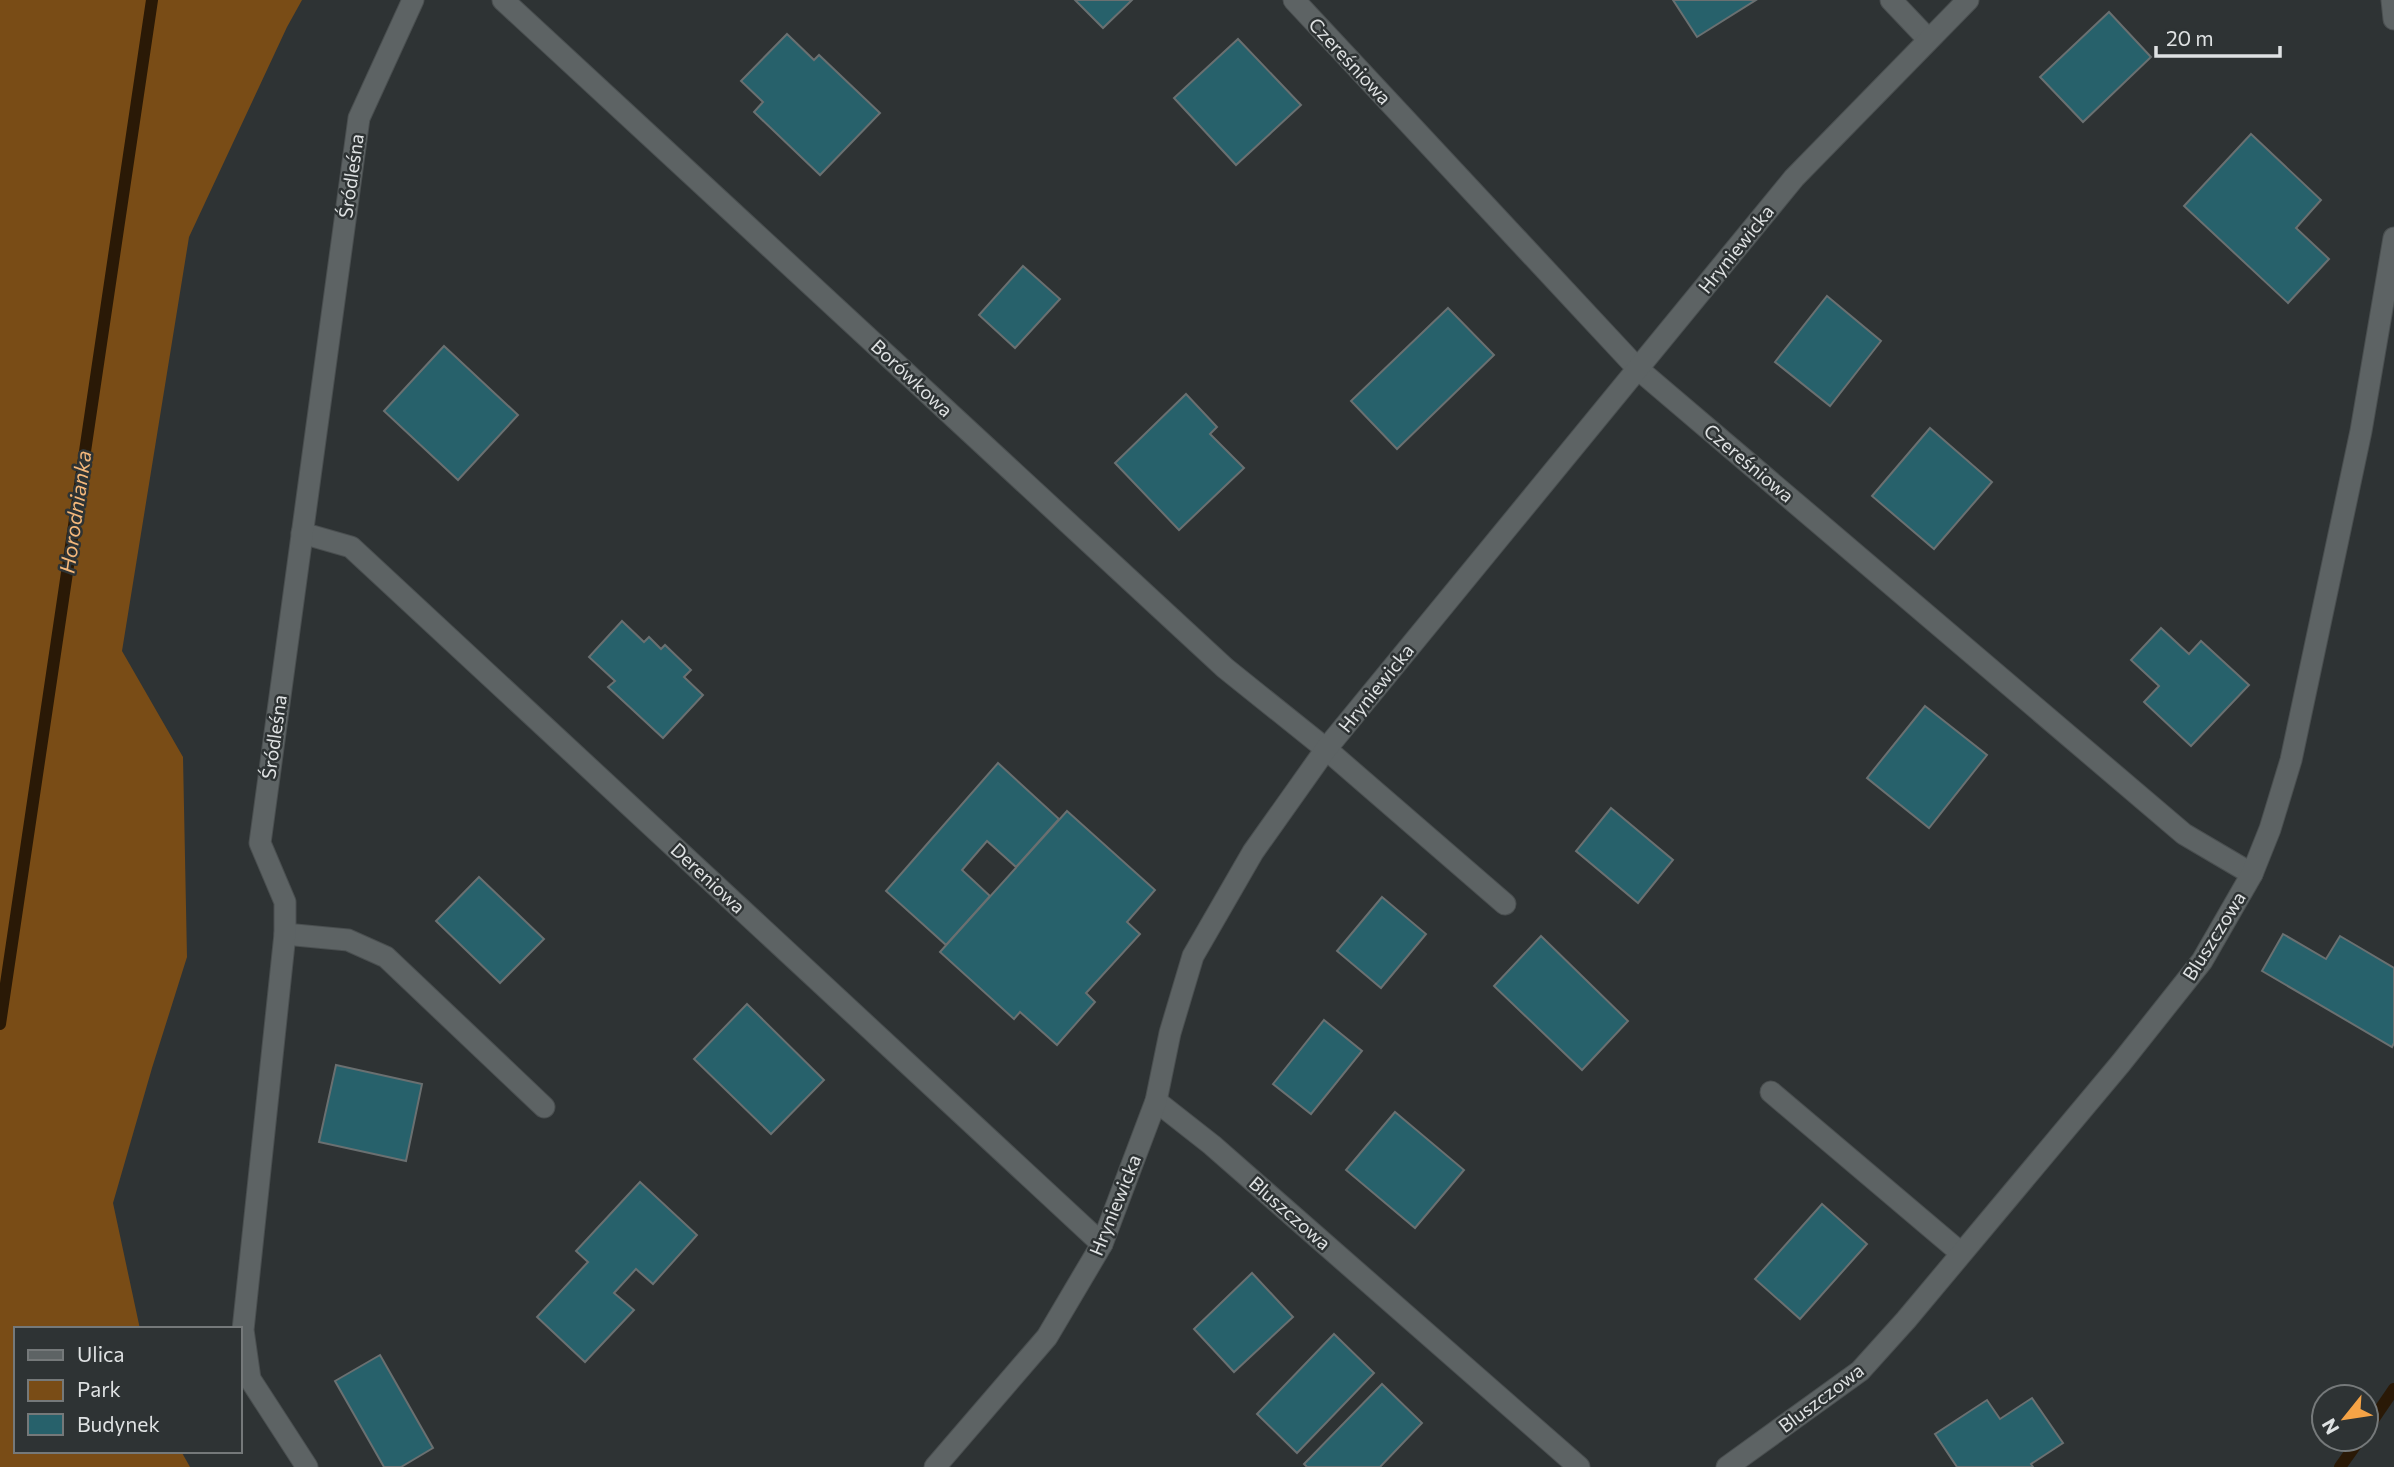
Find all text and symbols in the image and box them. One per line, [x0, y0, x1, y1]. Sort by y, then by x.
street label: Czereśniowa [1304, 13, 1396, 109]
scale bar [2156, 14, 2280, 58]
text: 20 m [2166, 25, 2214, 50]
street label: Śródleśna [332, 132, 368, 220]
street label: Hryniewicka [1693, 200, 1778, 297]
street label: Borówkowa [867, 334, 958, 421]
street label: Czereśniowa [1700, 418, 1799, 507]
water label: Horodnianka [54, 449, 96, 575]
street label: Hryniewicka [1333, 639, 1418, 736]
street label: Śródleśna [255, 693, 291, 781]
street label: Dereniowa [666, 837, 750, 918]
street label: Bluszczowa [2177, 887, 2250, 984]
street label: Hryniewicka [1084, 1151, 1145, 1259]
street label: Bluszczowa [1245, 1171, 1336, 1254]
legend [14, 1327, 242, 1453]
text: Ulica [77, 1341, 124, 1366]
street label: Bluszczowa [1774, 1358, 1868, 1437]
text: Park [77, 1376, 121, 1401]
north arrow [2310, 1383, 2380, 1453]
text: Budynek [77, 1411, 160, 1436]
text: N [2316, 1415, 2343, 1439]

